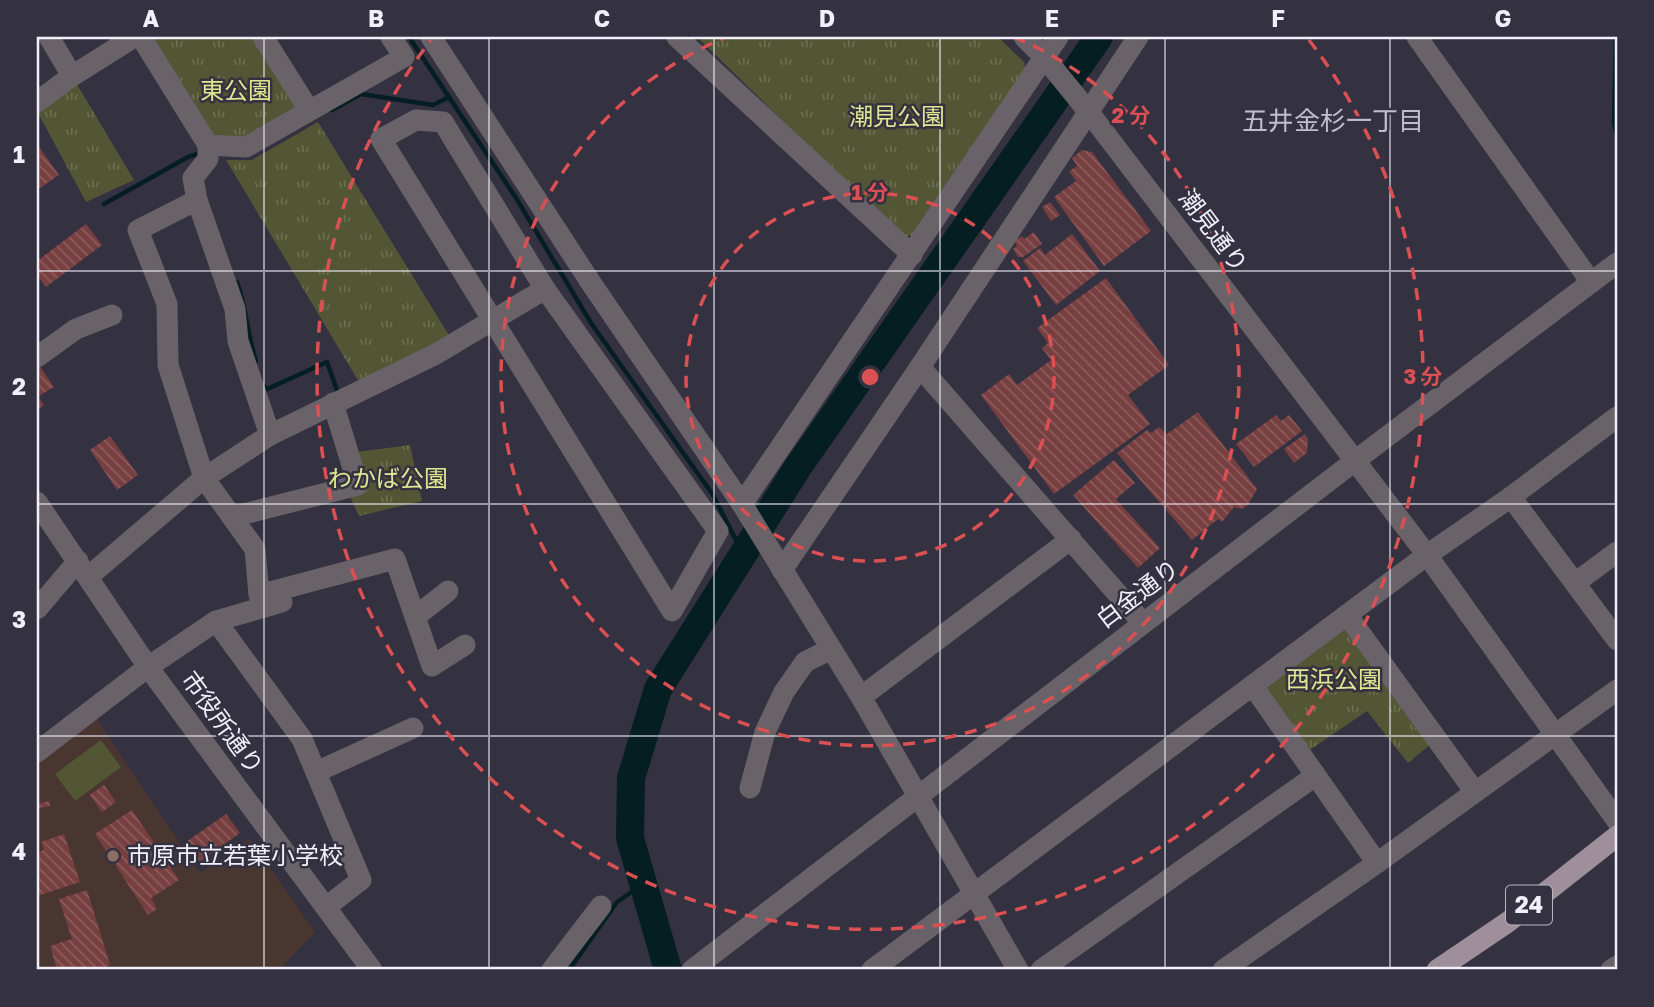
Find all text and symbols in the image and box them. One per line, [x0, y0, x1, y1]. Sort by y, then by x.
text: A [143, 4, 160, 32]
text: B [368, 4, 384, 32]
text: C [594, 4, 610, 32]
text: D [819, 4, 835, 32]
text: E [1045, 4, 1059, 32]
text: F [1271, 4, 1285, 32]
text: G [1495, 4, 1511, 32]
park label: 東公園 [200, 75, 272, 104]
park label: 潮見公園 [849, 101, 945, 130]
text: 2 分 [1111, 102, 1151, 128]
district label: 五井金杉一丁目 [1242, 105, 1424, 136]
text: 1 [13, 140, 25, 168]
text: 1 分 [851, 179, 889, 205]
street label: 潮見通り [1174, 183, 1255, 277]
text: 3 分 [1403, 363, 1443, 389]
centre of rings [858, 365, 882, 389]
text: 2 [12, 372, 26, 400]
park label: わかば公園 [328, 463, 448, 492]
street label: 白金通り [1090, 552, 1184, 633]
text: 3 [12, 605, 26, 633]
park label: 西浜公園 [1286, 664, 1382, 693]
street label: 市役所通り [176, 665, 270, 779]
text: 4 [12, 837, 26, 865]
place label: 市原市立若葉小学校 [127, 840, 343, 869]
marker: 市原市立若葉小学校 [105, 848, 121, 864]
road number: 24 [1506, 885, 1552, 924]

